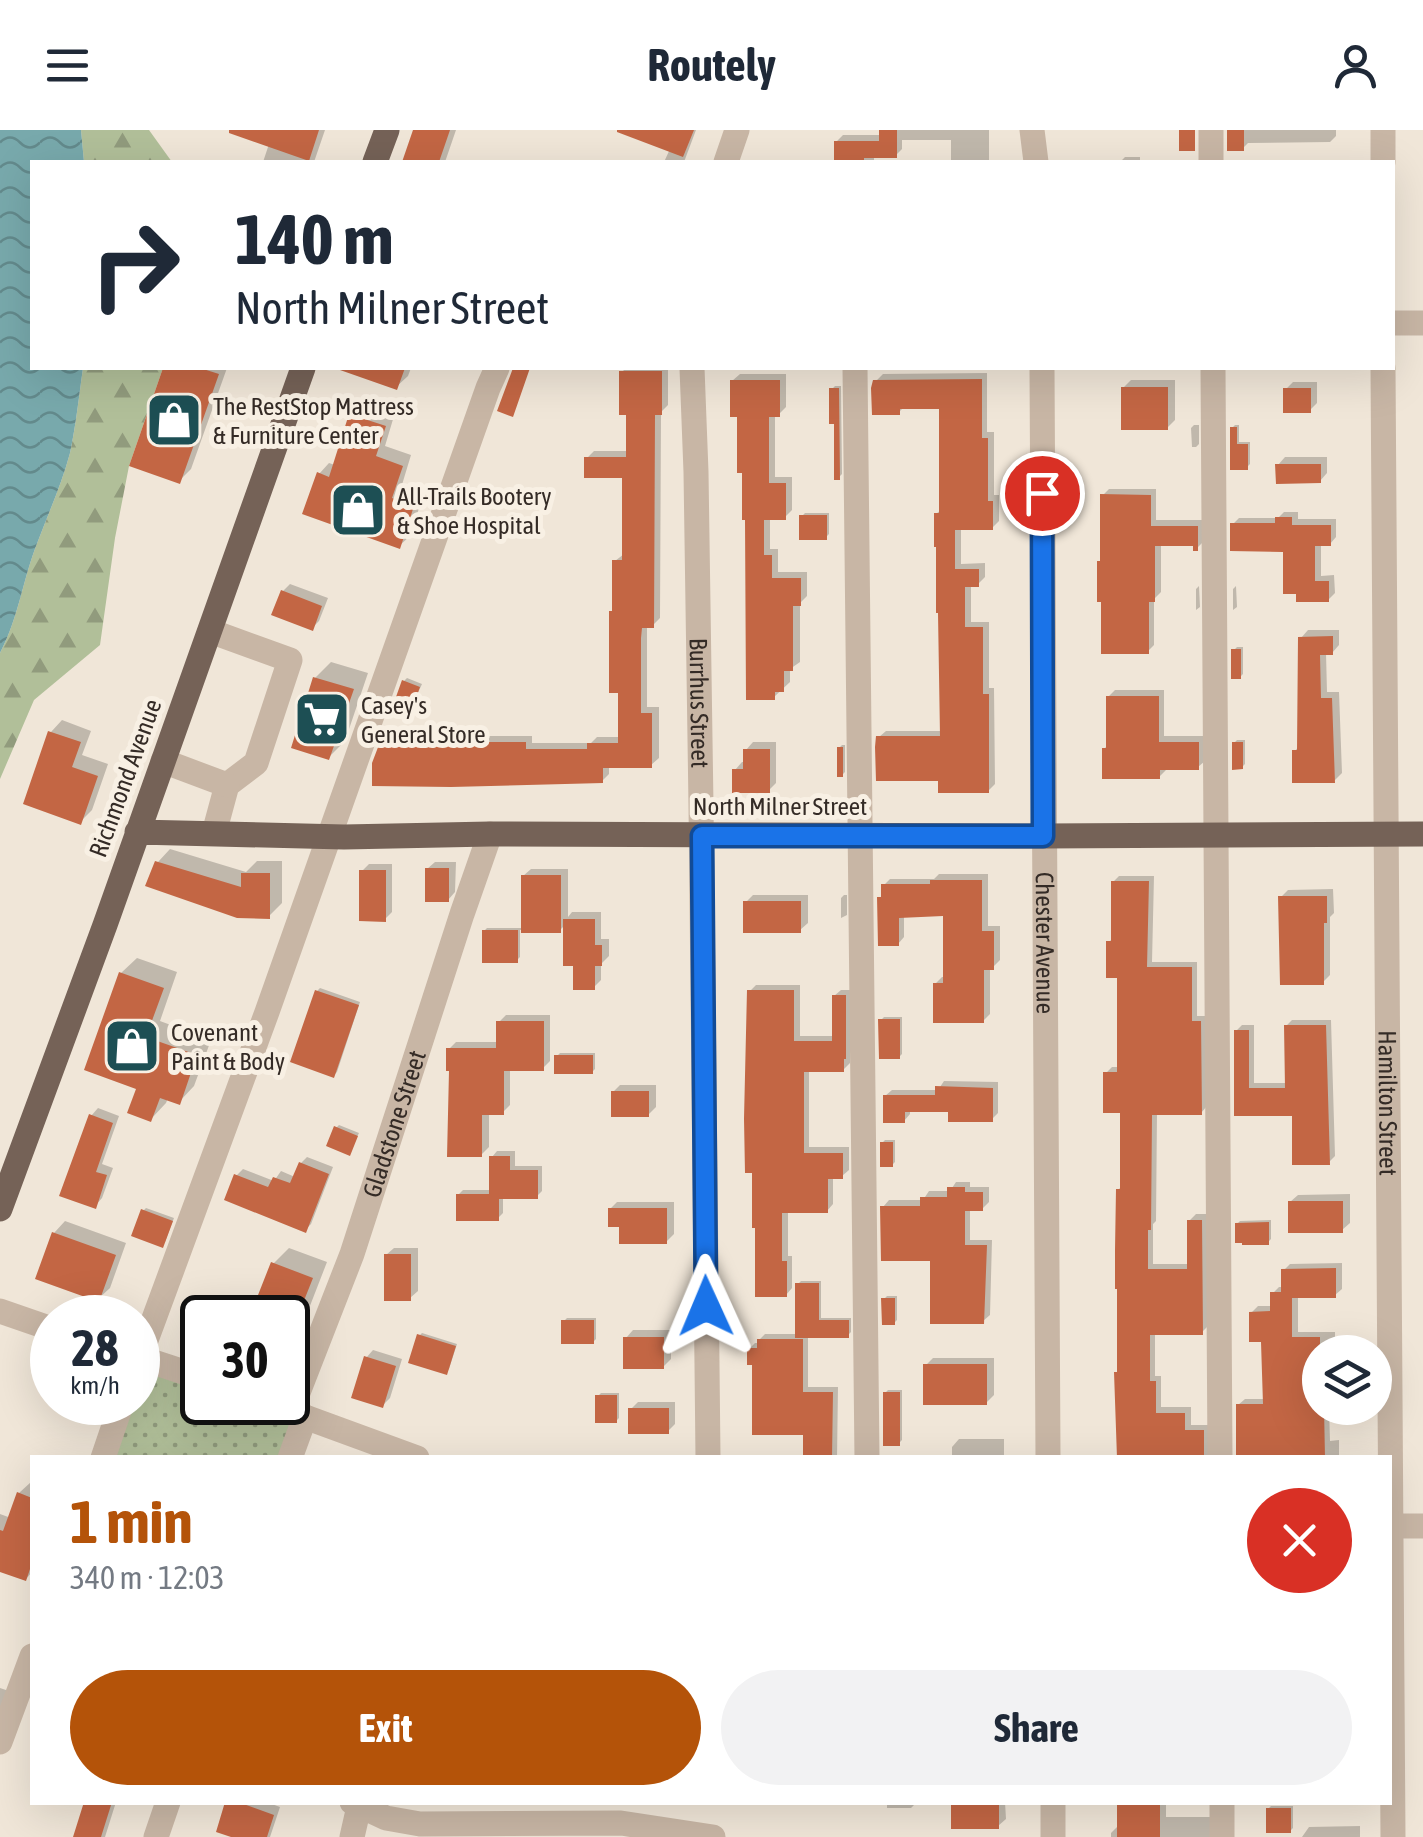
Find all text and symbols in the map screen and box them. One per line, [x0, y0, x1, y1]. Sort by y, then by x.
icon: menu [40, 38, 95, 93]
icon: person [1328, 38, 1383, 93]
text: Routely [647, 39, 776, 91]
text: 140 m [235, 199, 394, 279]
icon: right [70, 200, 200, 330]
text: North Milner Street [235, 282, 549, 334]
shop icon: The RestStop Mattress & Furniture Center [144, 390, 204, 450]
place label: The RestStop Mattress & Furniture Center [213, 392, 414, 449]
pin [1000, 451, 1085, 536]
icon: arrive [1015, 466, 1070, 521]
shop icon: All-Trails Bootery & Shoe Hospital [328, 480, 388, 540]
place label: All-Trails Bootery & Shoe Hospital [397, 482, 551, 539]
street label: Burrhus Street [684, 638, 714, 768]
supermarket icon: Casey's General Store [292, 689, 352, 749]
place label: Casey's General Store [361, 691, 486, 748]
street label: Richmond Avenue [83, 695, 167, 861]
street label: North Milner Street [693, 792, 867, 820]
street label: Chester Avenue [1031, 872, 1060, 1014]
shop icon: Covenant Paint & Body [102, 1016, 162, 1076]
place label: Covenant Paint & Body [171, 1018, 285, 1075]
street label: Hamilton Street [1374, 1030, 1402, 1176]
street label: Gladstone Street [357, 1047, 431, 1201]
position arrow [654, 1254, 758, 1358]
speed limit sign: 30 [180, 1295, 310, 1425]
text: 28 [71, 1319, 118, 1377]
map controls [1302, 1335, 1392, 1425]
button: layers [1302, 1335, 1392, 1425]
text: km/h [70, 1371, 120, 1399]
text: 1 min [70, 1487, 193, 1556]
button: close [1247, 1488, 1352, 1593]
text: 340 m · 12:03 [70, 1559, 225, 1596]
button: Exit [70, 1670, 701, 1785]
button: Share [721, 1670, 1352, 1785]

